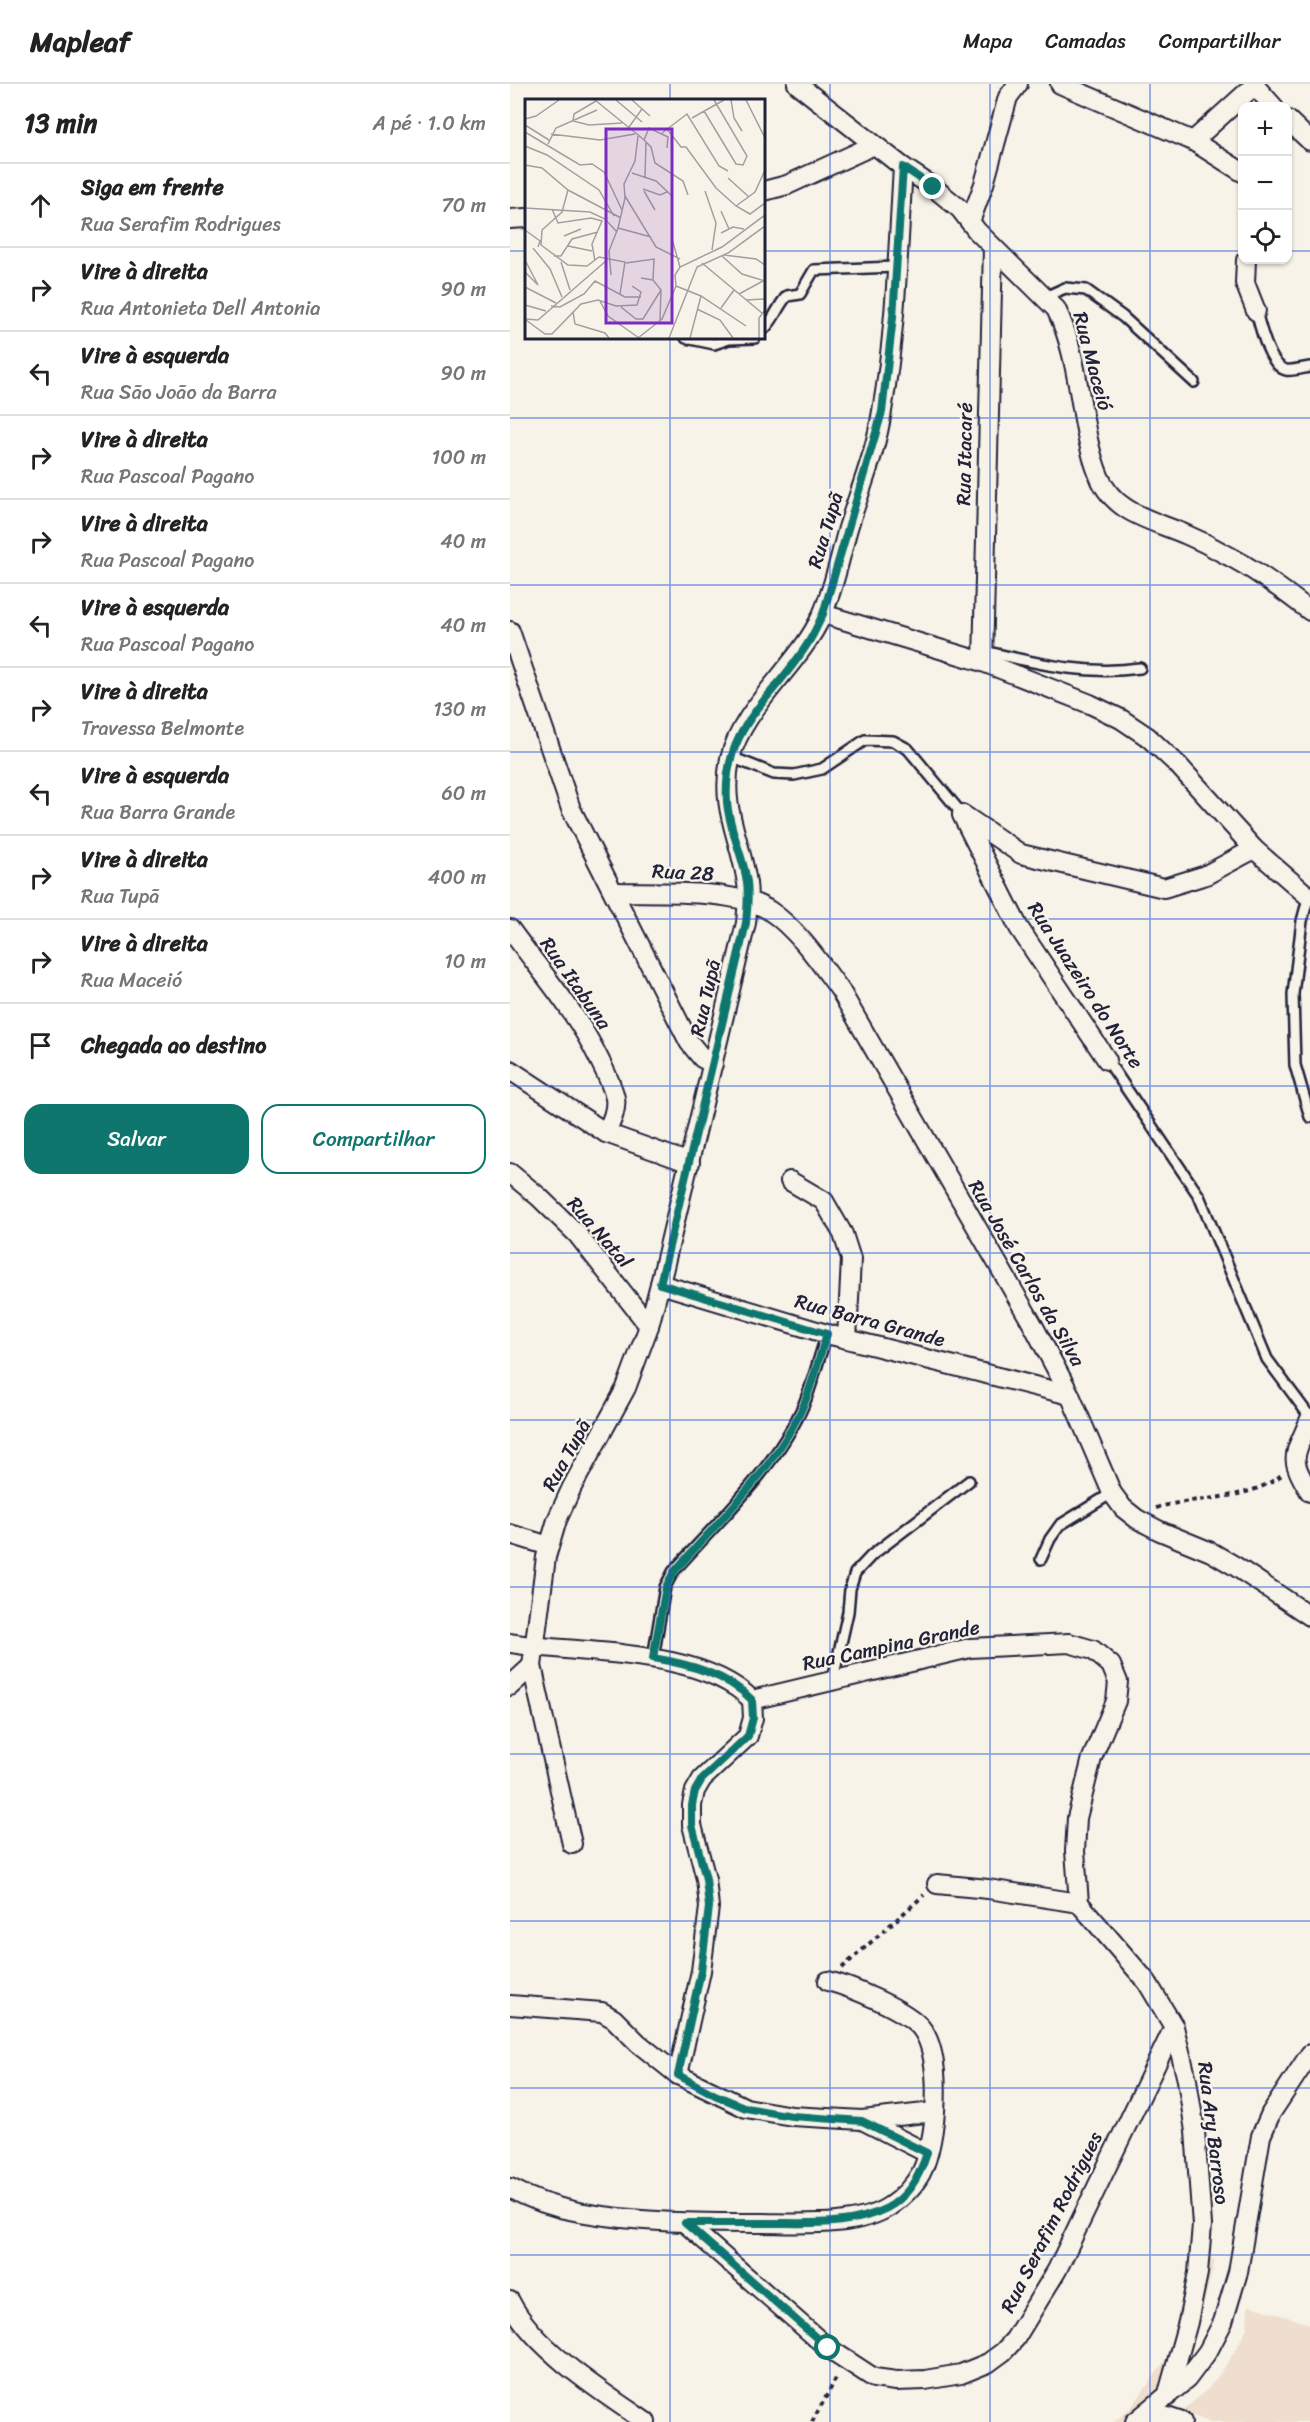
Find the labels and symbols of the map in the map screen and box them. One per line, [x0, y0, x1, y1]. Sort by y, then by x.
inset map [525, 99, 765, 339]
route end [919, 173, 945, 199]
street label: Rua Maceió [1063, 308, 1123, 415]
street label: Rua Itacaré [946, 402, 983, 506]
street label: Rua Tupã [797, 487, 854, 573]
street label: Rua 28 [651, 853, 715, 892]
street label: Rua Juazeiro do Norte [1018, 894, 1153, 1076]
street label: Rua Itabuna [531, 929, 621, 1038]
street label: Rua Tupã [680, 955, 732, 1040]
street label: Rua José Carlos da Silva [959, 1173, 1095, 1374]
street label: Rua Natal [558, 1188, 642, 1277]
street label: Rua Barra Grande [791, 1284, 949, 1357]
street label: Rua Tupã [532, 1412, 601, 1498]
street label: Rua Campina Grande [799, 1610, 983, 1681]
street label: Rua Ary Barroso [1187, 2060, 1240, 2206]
street label: Rua Serafim Rodrigues [991, 2125, 1113, 2319]
route start [814, 2334, 840, 2360]

